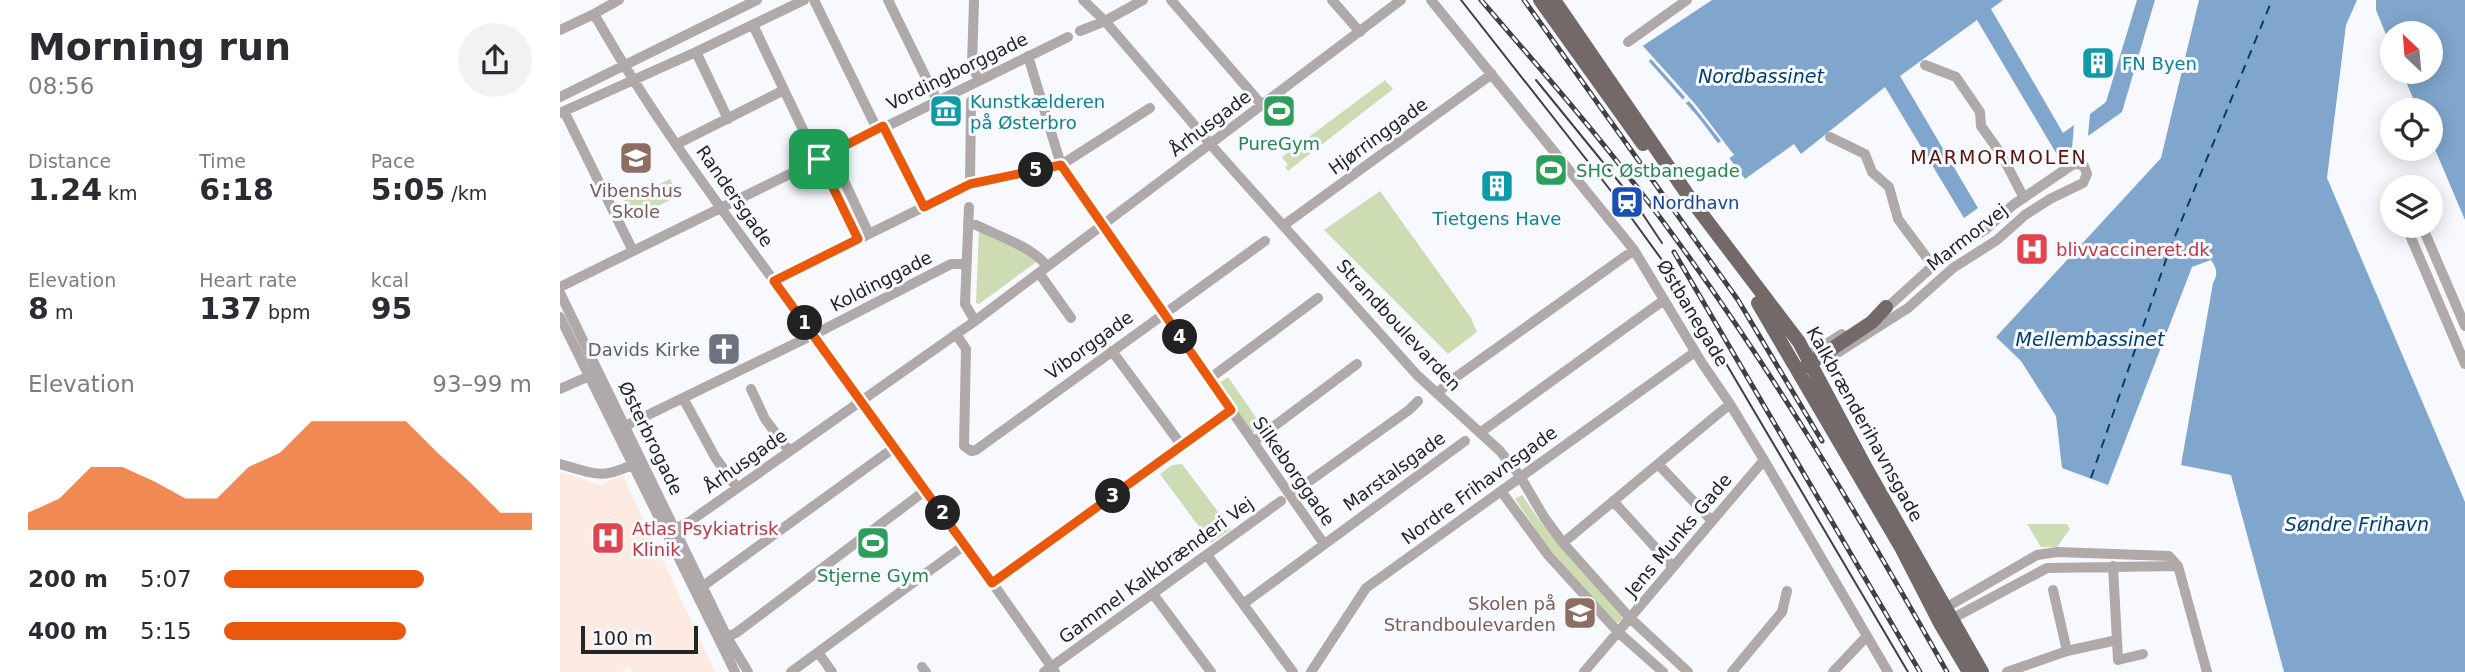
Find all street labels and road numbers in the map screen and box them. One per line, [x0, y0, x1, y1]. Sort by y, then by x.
street label: Vordingborggade [883, 28, 1031, 114]
street label: Århusgade [1165, 86, 1255, 160]
street label: Hjørringgade [1325, 93, 1431, 179]
street label: Randersgade [692, 141, 778, 251]
street label: Marmorvej [1923, 199, 2011, 275]
street label: Koldinggade [827, 246, 935, 316]
street label: Strandboulevarden [1333, 255, 1465, 395]
street label: Østbanegade [1653, 256, 1733, 370]
street label: Viborggade [1041, 306, 1137, 384]
street label: Kalkbrænderihavnsgade [1803, 323, 1927, 525]
street label: Østerbrogade [614, 378, 688, 498]
street label: Silkeborggade [1249, 412, 1339, 530]
street label: Nordre Frihavnsgade [1397, 422, 1561, 548]
street label: Århusgade [699, 425, 791, 497]
street label: Marstalsgade [1339, 427, 1449, 515]
street label: Jens Munks Gade [1620, 469, 1736, 602]
street label: Gammel Kalkbrænderi Vej [1055, 492, 1257, 648]

